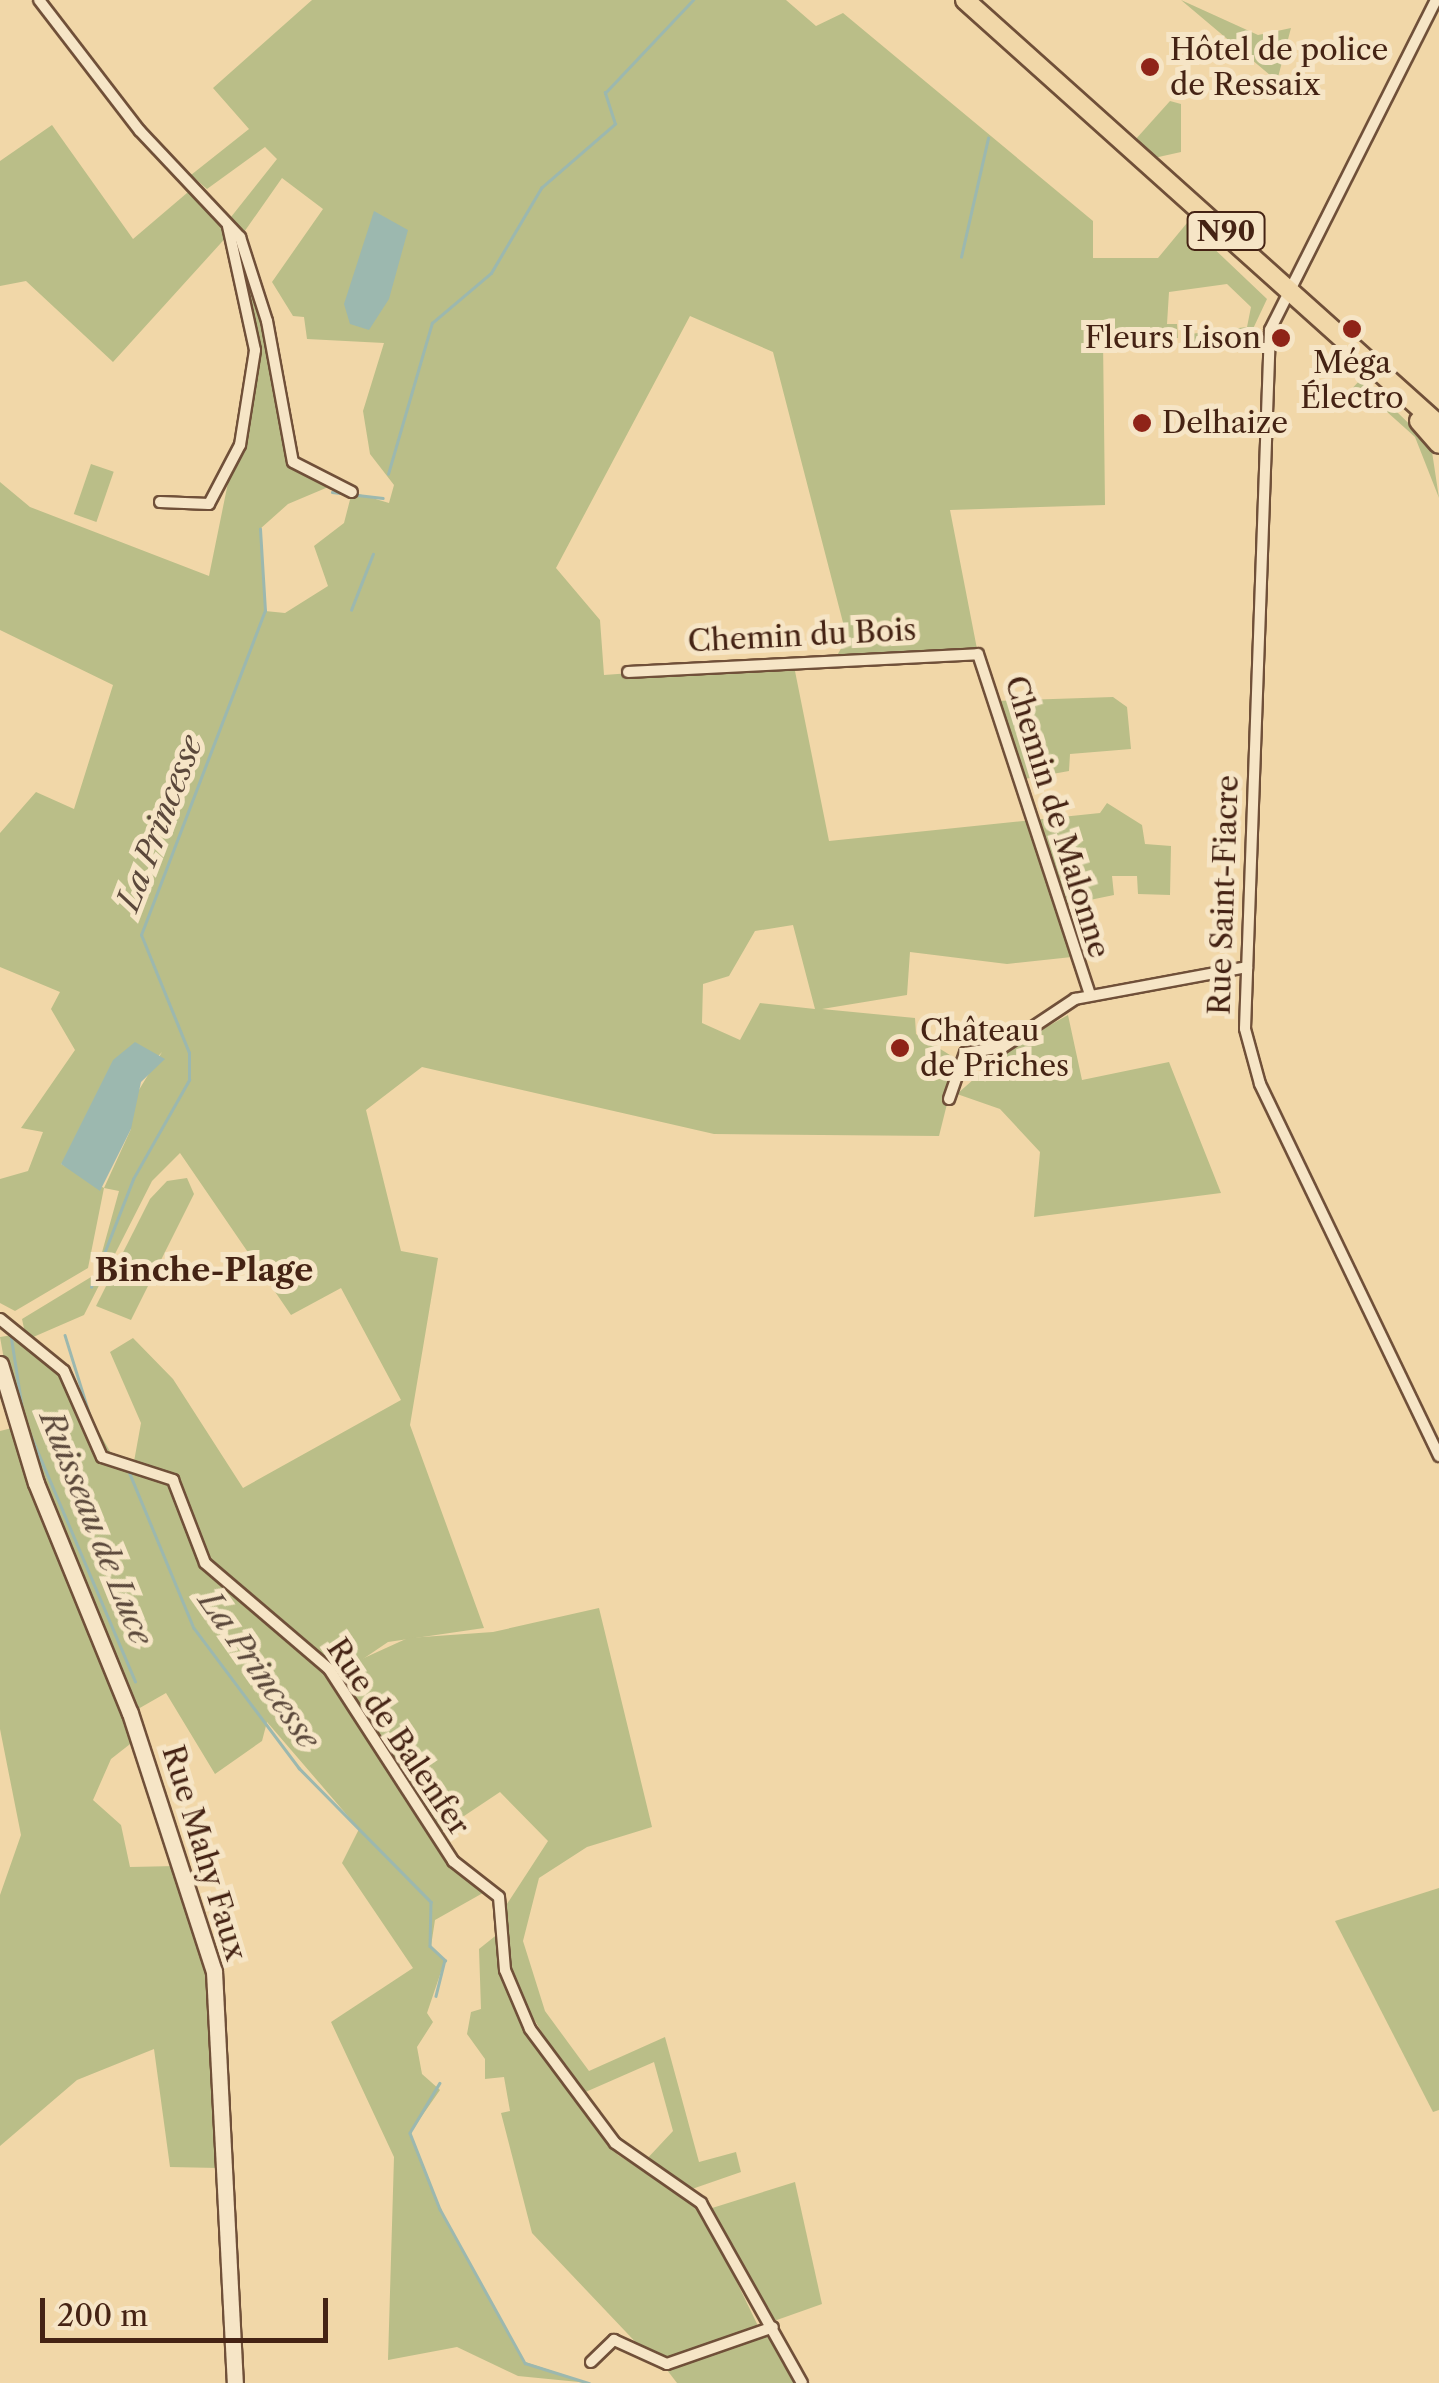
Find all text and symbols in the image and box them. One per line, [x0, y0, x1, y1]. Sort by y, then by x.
place label: Hôtel de police de Ressaix [1170, 32, 1388, 102]
marker: Hôtel de police de Ressaix [1139, 56, 1161, 78]
road number: N90 [1186, 208, 1266, 254]
marker: Méga Électro [1341, 318, 1363, 340]
place label: Fleurs Lison [1085, 320, 1261, 356]
marker: Fleurs Lison [1270, 327, 1292, 349]
place label: Méga Électro [1300, 345, 1404, 416]
place label: Delhaize [1162, 405, 1288, 441]
marker: Delhaize [1131, 412, 1153, 434]
street label: Chemin du Bois [687, 612, 917, 660]
street label: Chemin de Malonne [997, 672, 1117, 962]
water label: La Princesse [109, 730, 211, 916]
street label: Rue Saint-Fiacre [1202, 774, 1246, 1016]
place label: Château de Priches [920, 1013, 1069, 1084]
marker: Château de Priches [889, 1037, 911, 1059]
district label: Binche-Plage [95, 1251, 313, 1289]
water label: Ruisseau de Luce [32, 1405, 160, 1651]
water label: La Princesse [190, 1583, 328, 1757]
street label: Rue de Balenfer [319, 1632, 477, 1842]
street label: Rue Mahy Faux [154, 1741, 254, 1965]
scale bar [45, 2278, 332, 2340]
text: 200 m [57, 2297, 148, 2334]

